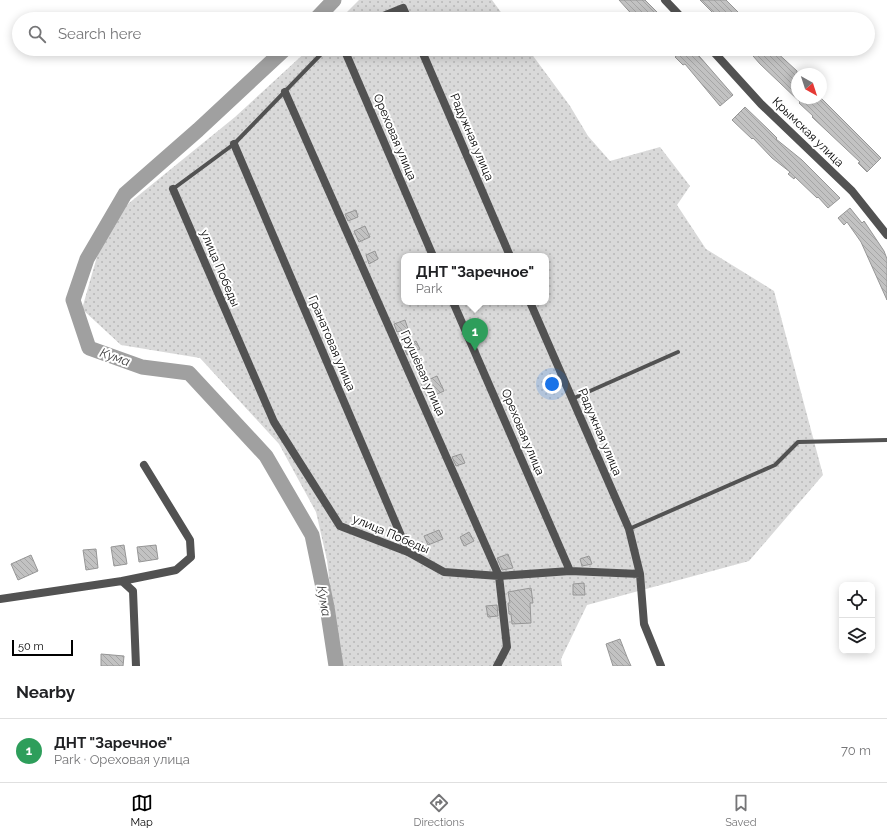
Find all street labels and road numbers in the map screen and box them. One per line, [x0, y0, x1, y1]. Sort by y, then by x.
street label: Радужная улица [447, 91, 497, 183]
street label: Ореховая улица [370, 92, 420, 182]
street label: Крымская улица [769, 94, 847, 170]
street label: улица Победы [198, 227, 242, 309]
street label: Гранатовая улица [306, 293, 358, 393]
street label: Грушёвая улица [398, 328, 448, 418]
street label: Радужная улица [575, 386, 625, 478]
street label: Ореховая улица [498, 387, 548, 477]
street label: улица Победы [350, 512, 432, 556]

